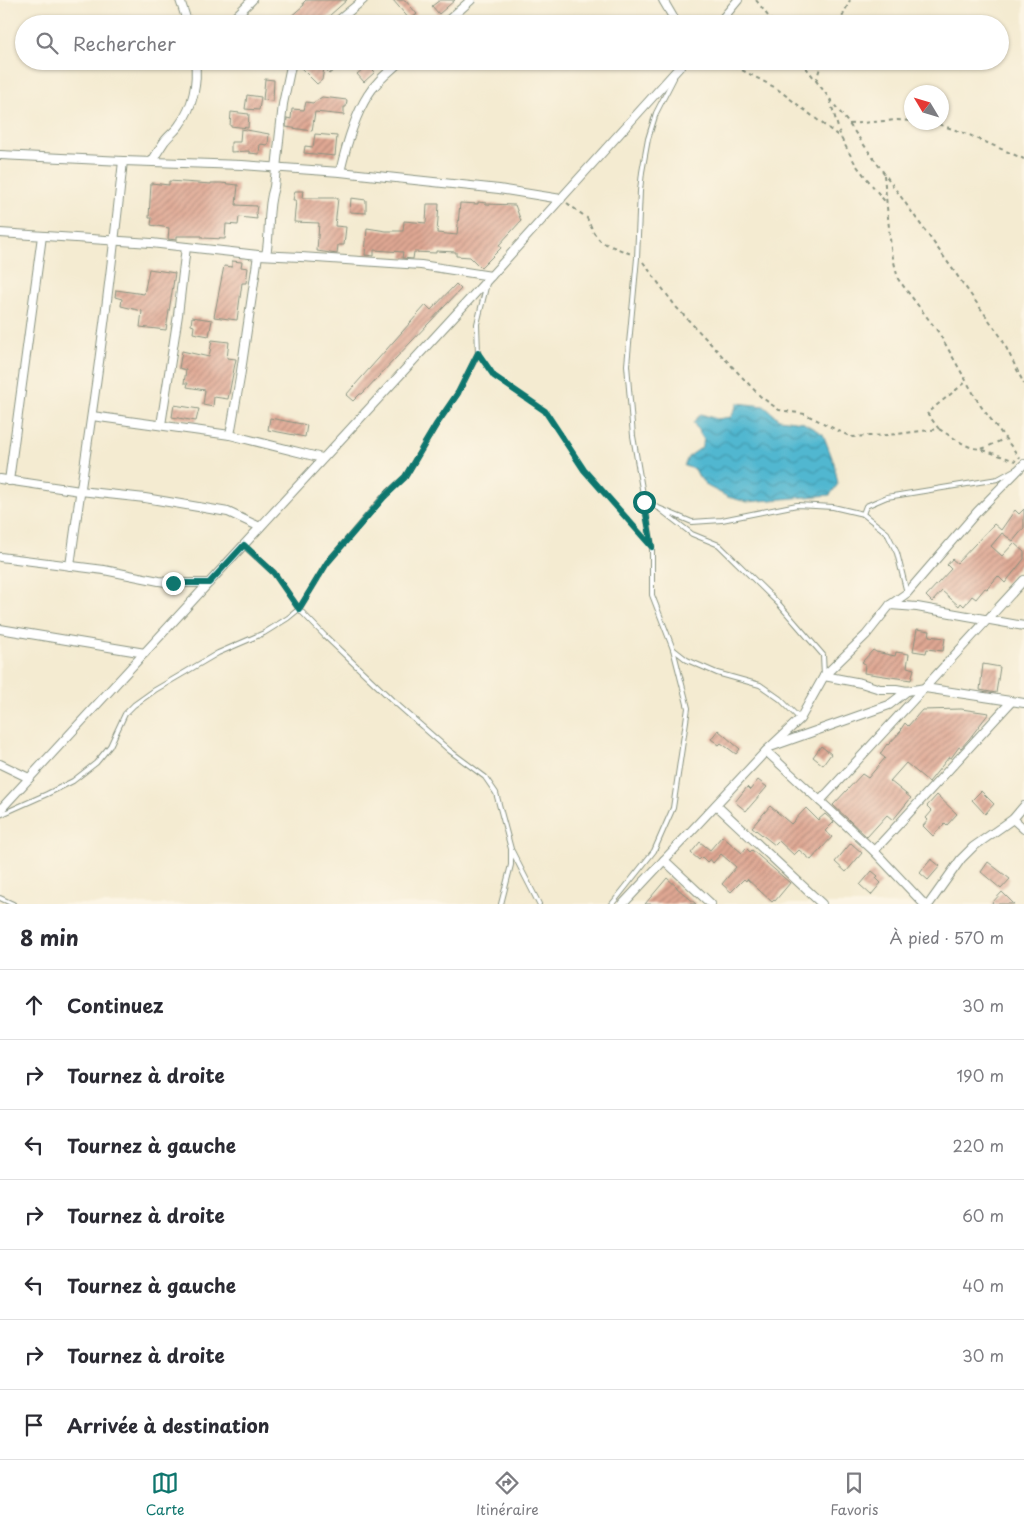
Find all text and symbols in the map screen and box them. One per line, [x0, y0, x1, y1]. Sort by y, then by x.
search box [15, 15, 1009, 70]
icon: search [33, 29, 61, 57]
text: Rechercher [73, 29, 176, 57]
north arrow [904, 85, 949, 130]
route start [633, 491, 656, 514]
route end [162, 572, 185, 595]
text: 8 min [20, 921, 79, 953]
text: À pied · 570 m [890, 925, 1004, 949]
icon: ahead [20, 991, 48, 1019]
text: Continuez [67, 991, 164, 1019]
text: 30 m [962, 993, 1004, 1017]
icon: right [20, 1061, 48, 1089]
text: Tournez à droite [67, 1061, 225, 1089]
text: 190 m [956, 1063, 1004, 1087]
icon: left [20, 1131, 48, 1159]
text: Tournez à gauche [67, 1131, 236, 1159]
text: 220 m [953, 1133, 1004, 1157]
icon: right [20, 1201, 48, 1229]
text: Tournez à droite [67, 1201, 225, 1229]
text: 60 m [962, 1203, 1004, 1227]
icon: left [20, 1271, 48, 1299]
text: Tournez à gauche [67, 1271, 236, 1299]
text: 40 m [962, 1273, 1004, 1297]
icon: right [20, 1341, 48, 1369]
text: Tournez à droite [67, 1341, 225, 1369]
text: 30 m [962, 1343, 1004, 1367]
icon: arrive [20, 1411, 48, 1439]
text: Arrivée à destination [67, 1411, 270, 1439]
tab: Carte [146, 1469, 185, 1520]
tab: Itinéraire [476, 1469, 539, 1520]
tab: Favoris [830, 1469, 878, 1520]

